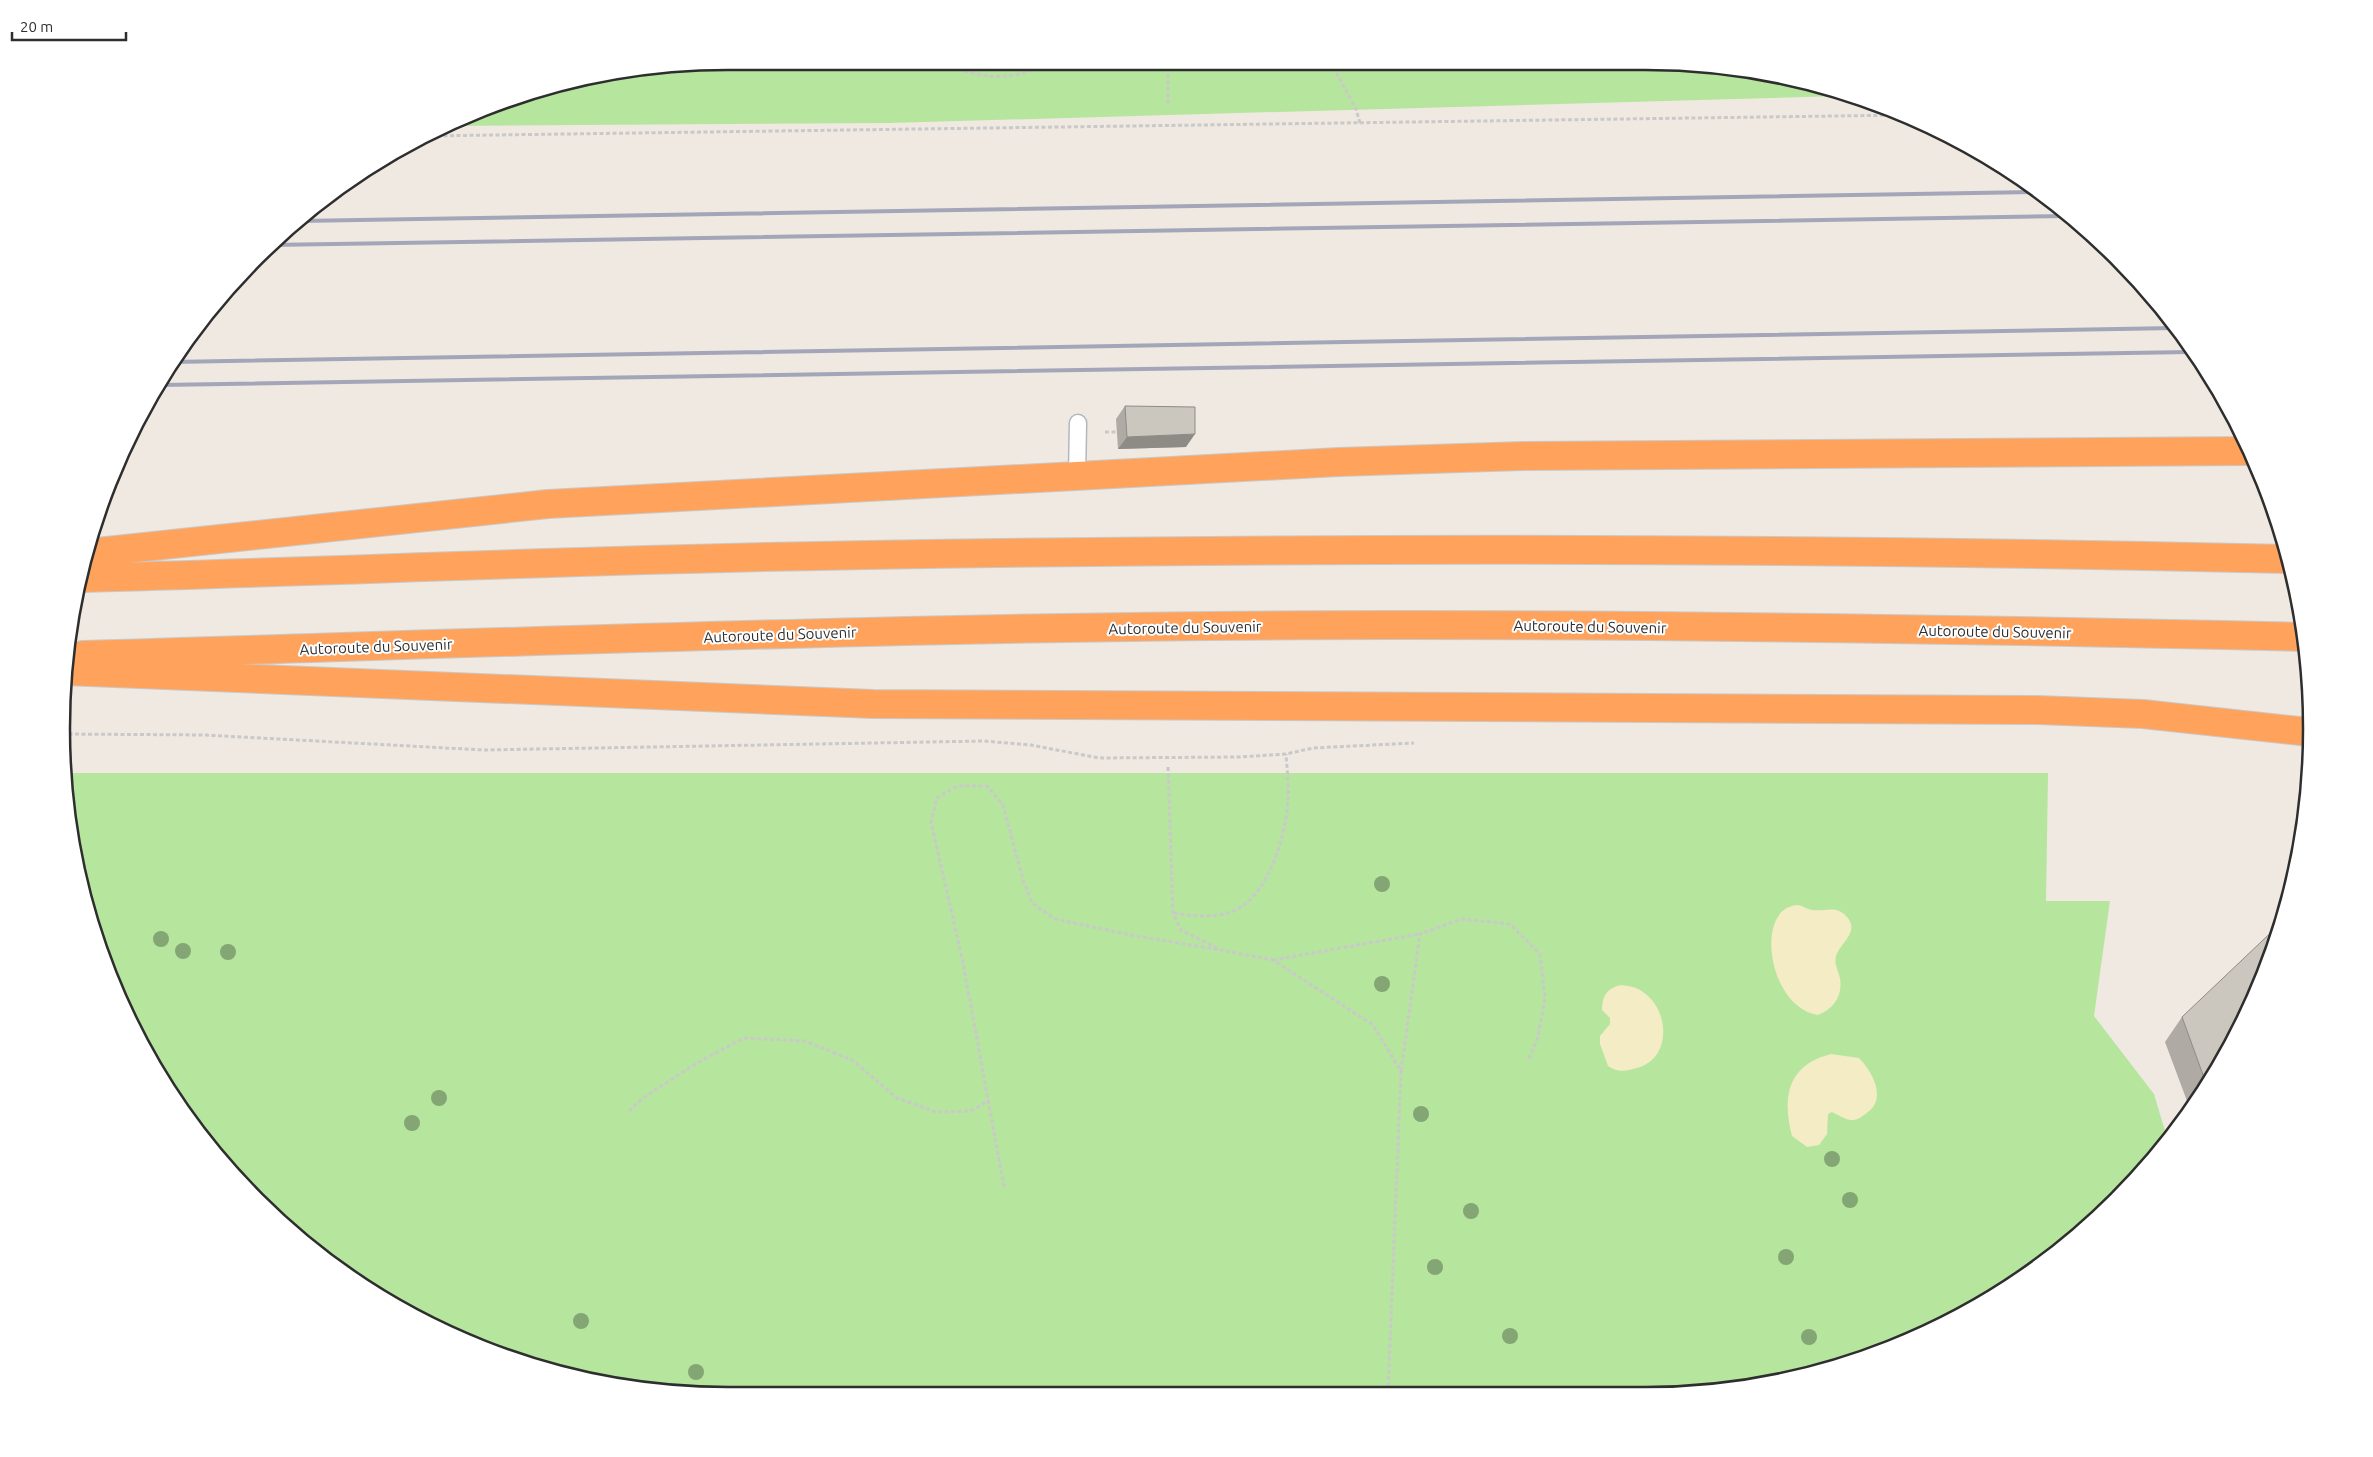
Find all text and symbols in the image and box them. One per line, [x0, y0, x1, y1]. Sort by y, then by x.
scale bar [12, 10, 126, 42]
text: 20 m [20, 18, 53, 35]
street label: Autoroute du Souvenir [1513, 617, 1667, 636]
street label: Autoroute du Souvenir [1108, 618, 1262, 637]
street label: Autoroute du Souvenir [1918, 622, 2072, 641]
street label: Autoroute du Souvenir [703, 623, 857, 646]
street label: Autoroute du Souvenir [299, 635, 453, 658]

